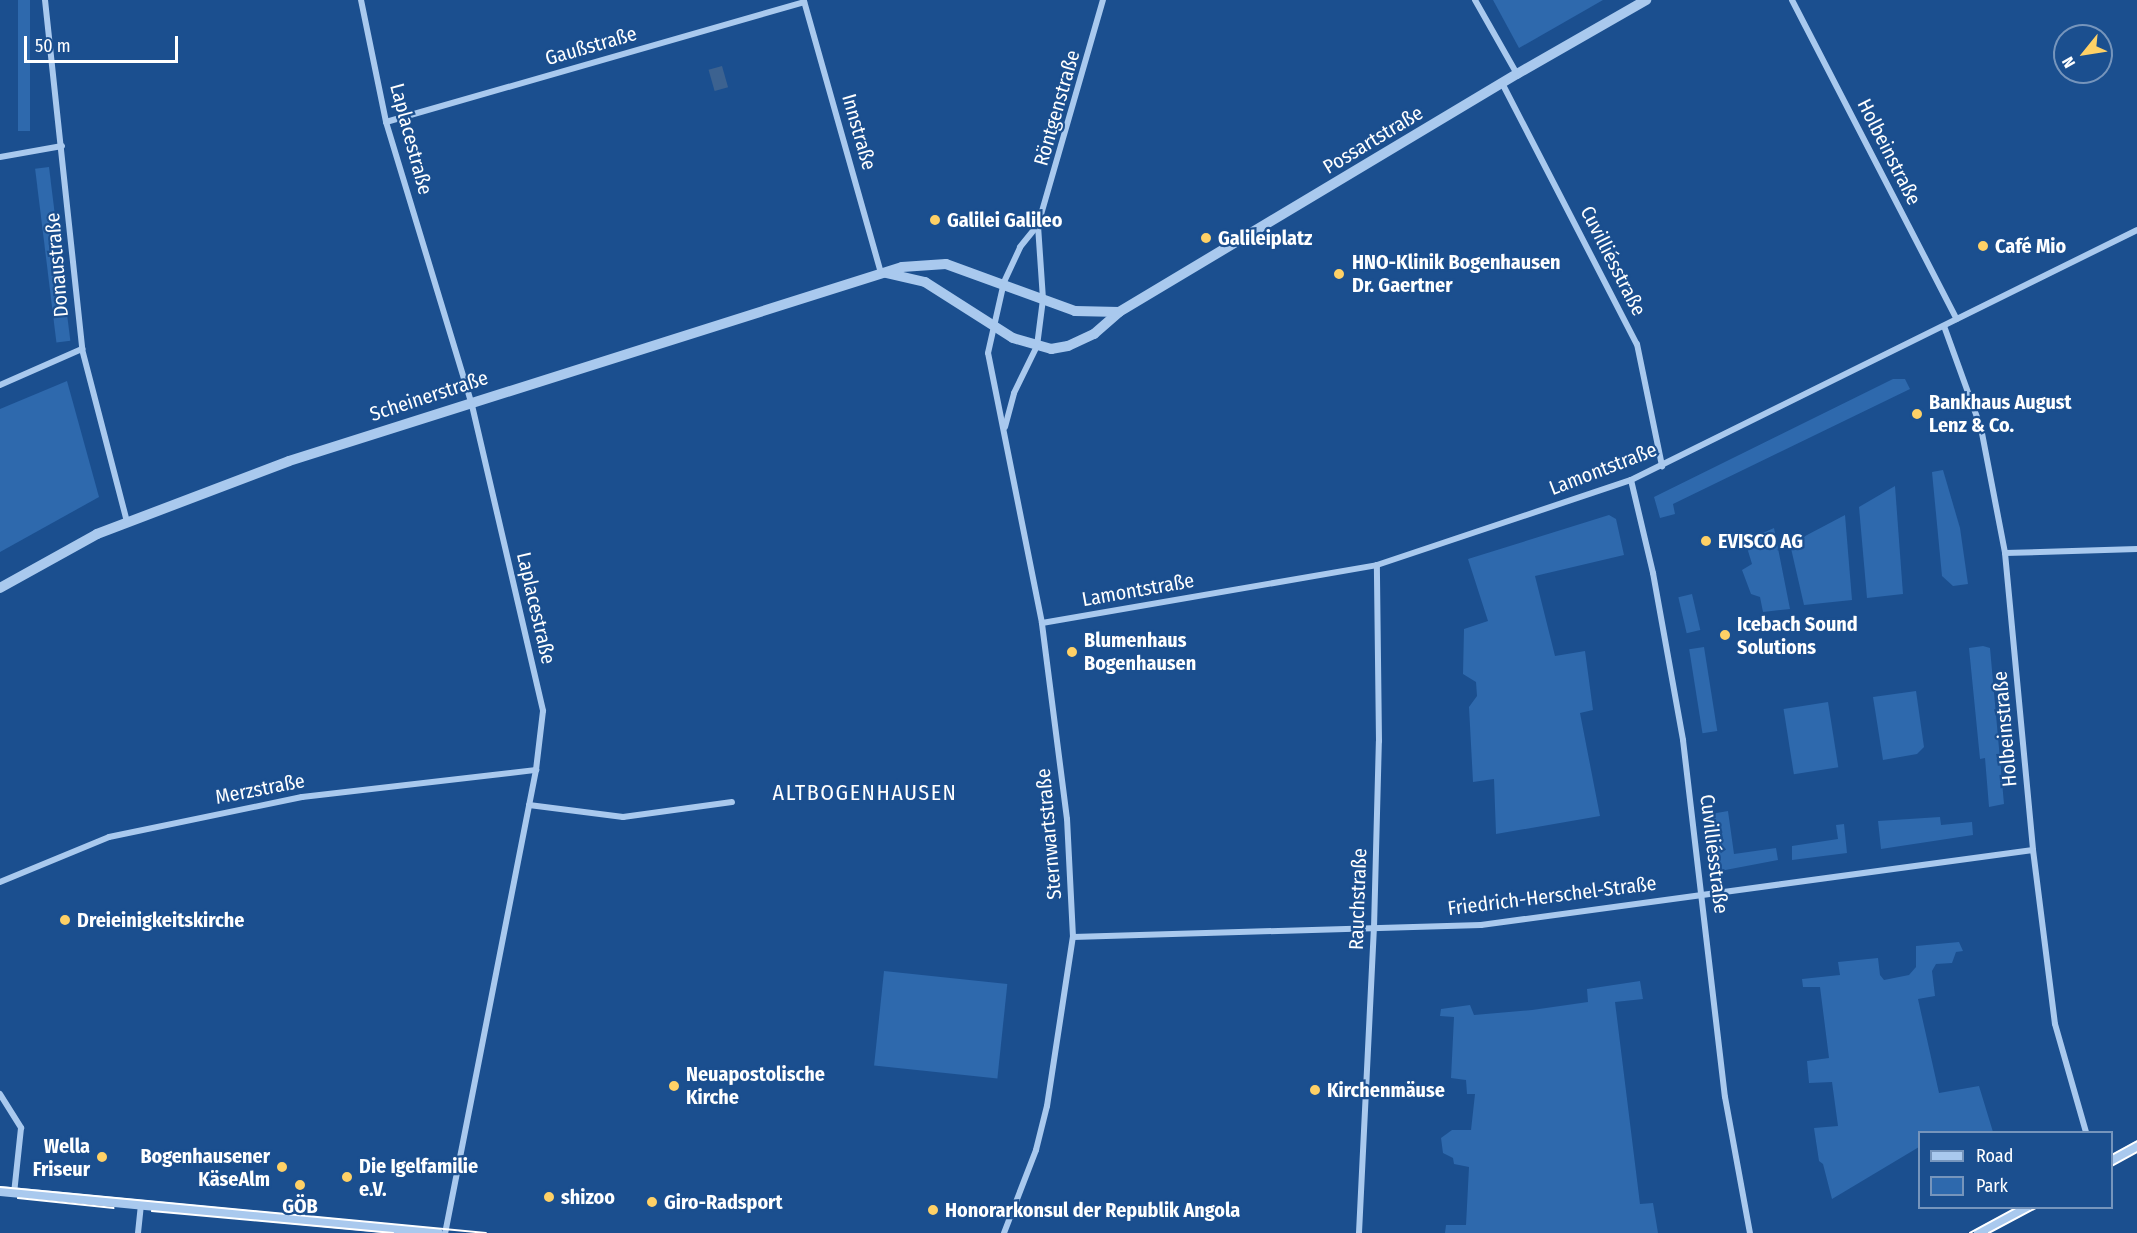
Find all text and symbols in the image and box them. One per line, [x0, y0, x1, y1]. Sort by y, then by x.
street label: Gaußstraße [542, 21, 640, 71]
scale bar [27, 24, 182, 62]
north arrow [2053, 24, 2113, 84]
text: 50 m [35, 35, 71, 57]
street label: Röntgenstraße [1029, 47, 1085, 169]
text: N [2058, 53, 2079, 71]
street label: Laplacestraße [385, 81, 437, 197]
street label: Innstraße [837, 91, 881, 173]
street label: Holbeinstraße [1852, 95, 1926, 209]
street label: Possartstraße [1319, 101, 1427, 179]
street label: Cuvilliésstraße [1575, 202, 1651, 320]
place label: Galilei Galileo [947, 208, 1062, 232]
street label: Donaustraße [40, 212, 74, 318]
marker: Galilei Galileo [928, 213, 942, 227]
place label: Galileiplatz [1218, 226, 1312, 250]
marker: Galileiplatz [1199, 231, 1213, 245]
place label: Café Mio [1995, 234, 2066, 258]
marker: Café Mio [1976, 239, 1990, 253]
place label: HNO-Klinik Bogenhausen Dr. Gaertner [1352, 250, 1561, 297]
marker: HNO-Klinik Bogenhausen Dr. Gaertner [1330, 265, 1348, 283]
street label: Scheinerstraße [367, 366, 491, 426]
place label: Bankhaus August Lenz & Co. [1929, 390, 2072, 437]
marker: Bankhaus August Lenz & Co. [1910, 407, 1924, 421]
street label: Lamontstraße [1546, 437, 1660, 501]
place label: EVISCO AG [1718, 529, 1803, 553]
marker: EVISCO AG [1699, 534, 1713, 548]
street label: Laplacestraße [511, 550, 561, 666]
street label: Lamontstraße [1080, 568, 1196, 612]
place label: Icebach Sound Solutions [1737, 612, 1858, 659]
place label: Blumenhaus Bogenhausen [1084, 628, 1196, 675]
marker: Icebach Sound Solutions [1718, 628, 1732, 642]
marker: Blumenhaus Bogenhausen [1065, 645, 1079, 659]
street label: Holbeinstraße [1988, 670, 2022, 788]
street label: Sternwartstraße [1031, 767, 1067, 901]
street label: Merzstraße [213, 769, 307, 809]
district label: ALTBOGENHAUSEN [773, 780, 957, 806]
street label: Cuvilliésstraße [1695, 793, 1733, 915]
street label: Rauchstraße [1344, 848, 1372, 950]
street label: Friedrich-Herschel-Straße [1446, 871, 1658, 921]
place label: Dreieinigkeitskirche [77, 908, 244, 932]
marker: Dreieinigkeitskirche [58, 913, 72, 927]
place label: Neuapostolische Kirche [686, 1062, 825, 1109]
place label: Kirchenmäuse [1327, 1078, 1445, 1102]
marker: Neuapostolische Kirche [667, 1079, 681, 1093]
marker: Kirchenmäuse [1308, 1083, 1322, 1097]
legend [1918, 1131, 2113, 1209]
place label: Wella Friseur [33, 1134, 90, 1181]
place label: Bogenhausener KäseAlm [140, 1144, 270, 1191]
text: Road [1976, 1145, 2013, 1167]
marker: Wella Friseur [95, 1150, 109, 1164]
place label: Die Igelfamilie e.V. [359, 1154, 478, 1201]
marker: Bogenhausener KäseAlm [275, 1160, 289, 1174]
marker: Die Igelfamilie e.V. [340, 1170, 354, 1184]
text: Park [1976, 1175, 2008, 1197]
marker: GÖB [293, 1178, 307, 1192]
place label: shizoo [561, 1185, 615, 1209]
marker: shizoo [542, 1190, 556, 1204]
place label: Giro-Radsport [664, 1190, 782, 1214]
place label: GÖB [282, 1194, 318, 1218]
marker: Giro-Radsport [645, 1195, 659, 1209]
place label: Honorarkonsul der Republik Angola [945, 1198, 1240, 1222]
marker: Honorarkonsul der Republik Angola [926, 1203, 940, 1217]

